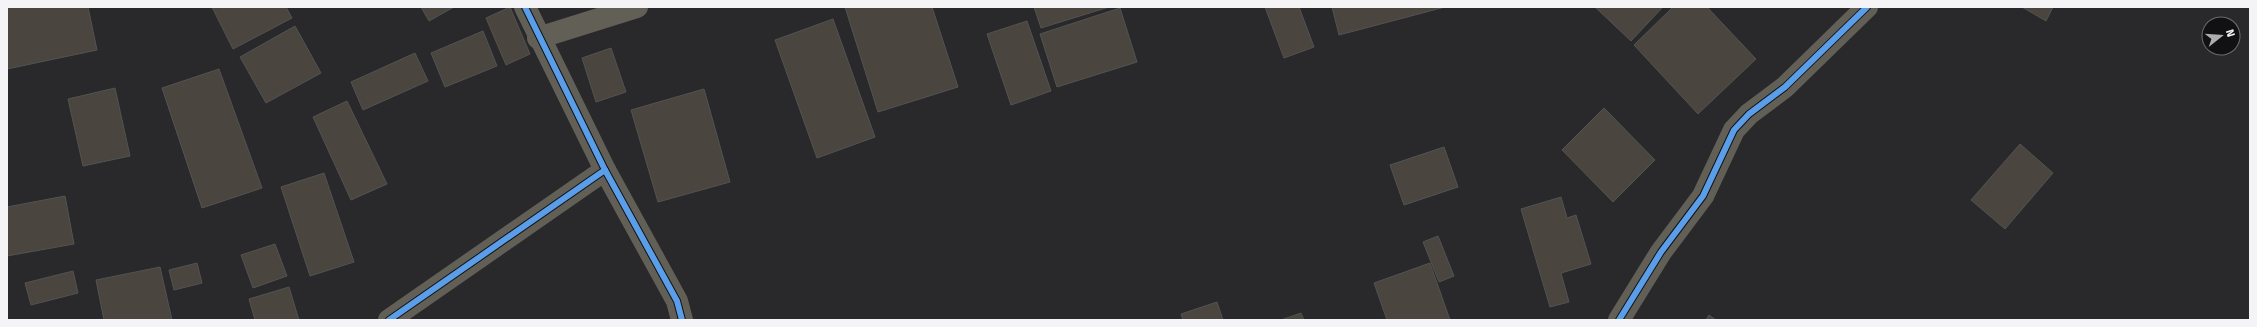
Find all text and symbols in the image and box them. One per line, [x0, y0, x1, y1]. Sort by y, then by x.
north arrow [2201, 16, 2241, 56]
text: N [2223, 28, 2237, 39]

